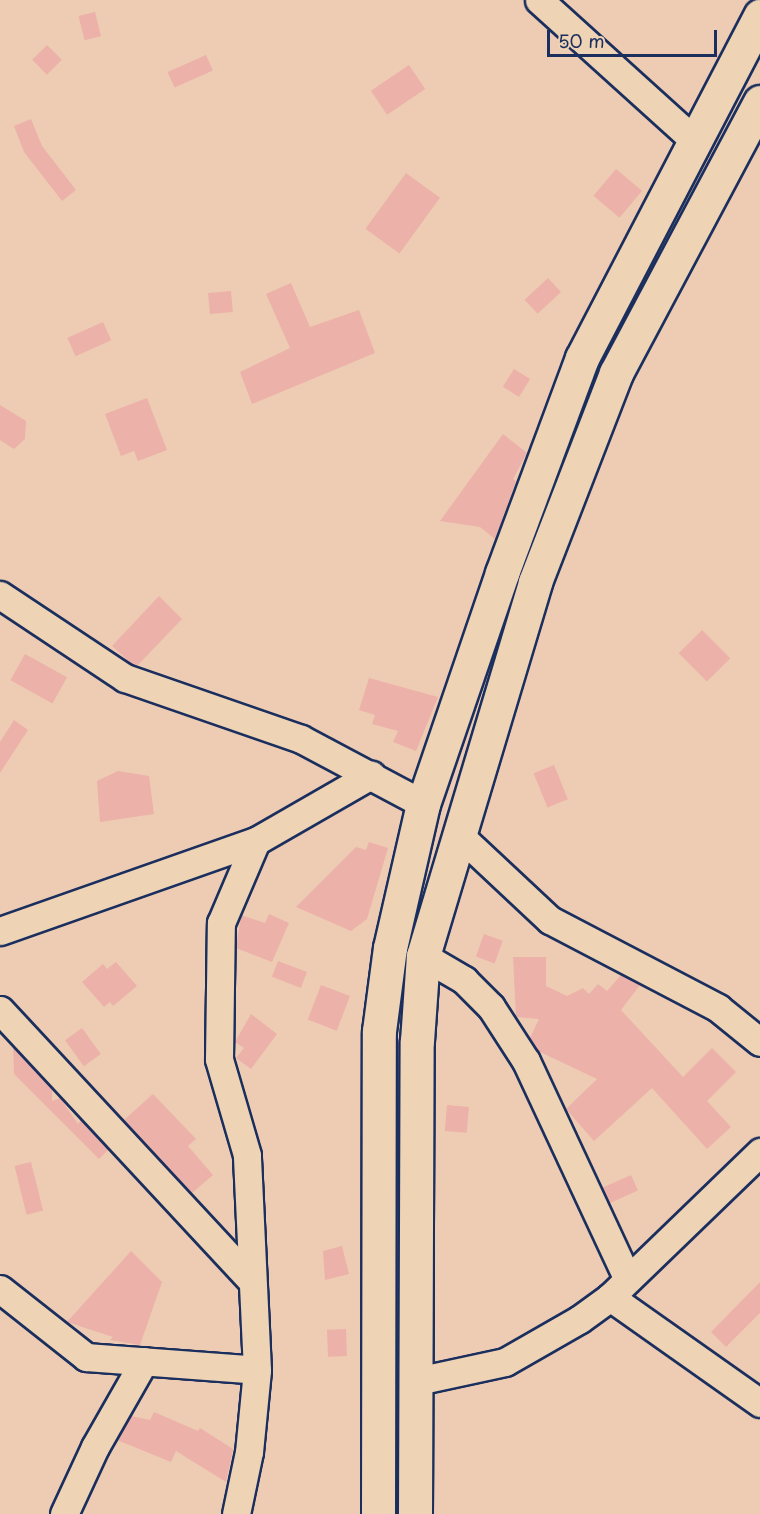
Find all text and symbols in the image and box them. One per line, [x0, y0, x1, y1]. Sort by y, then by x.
scale bar [550, 18, 720, 56]
text: 50 m [558, 27, 605, 54]

